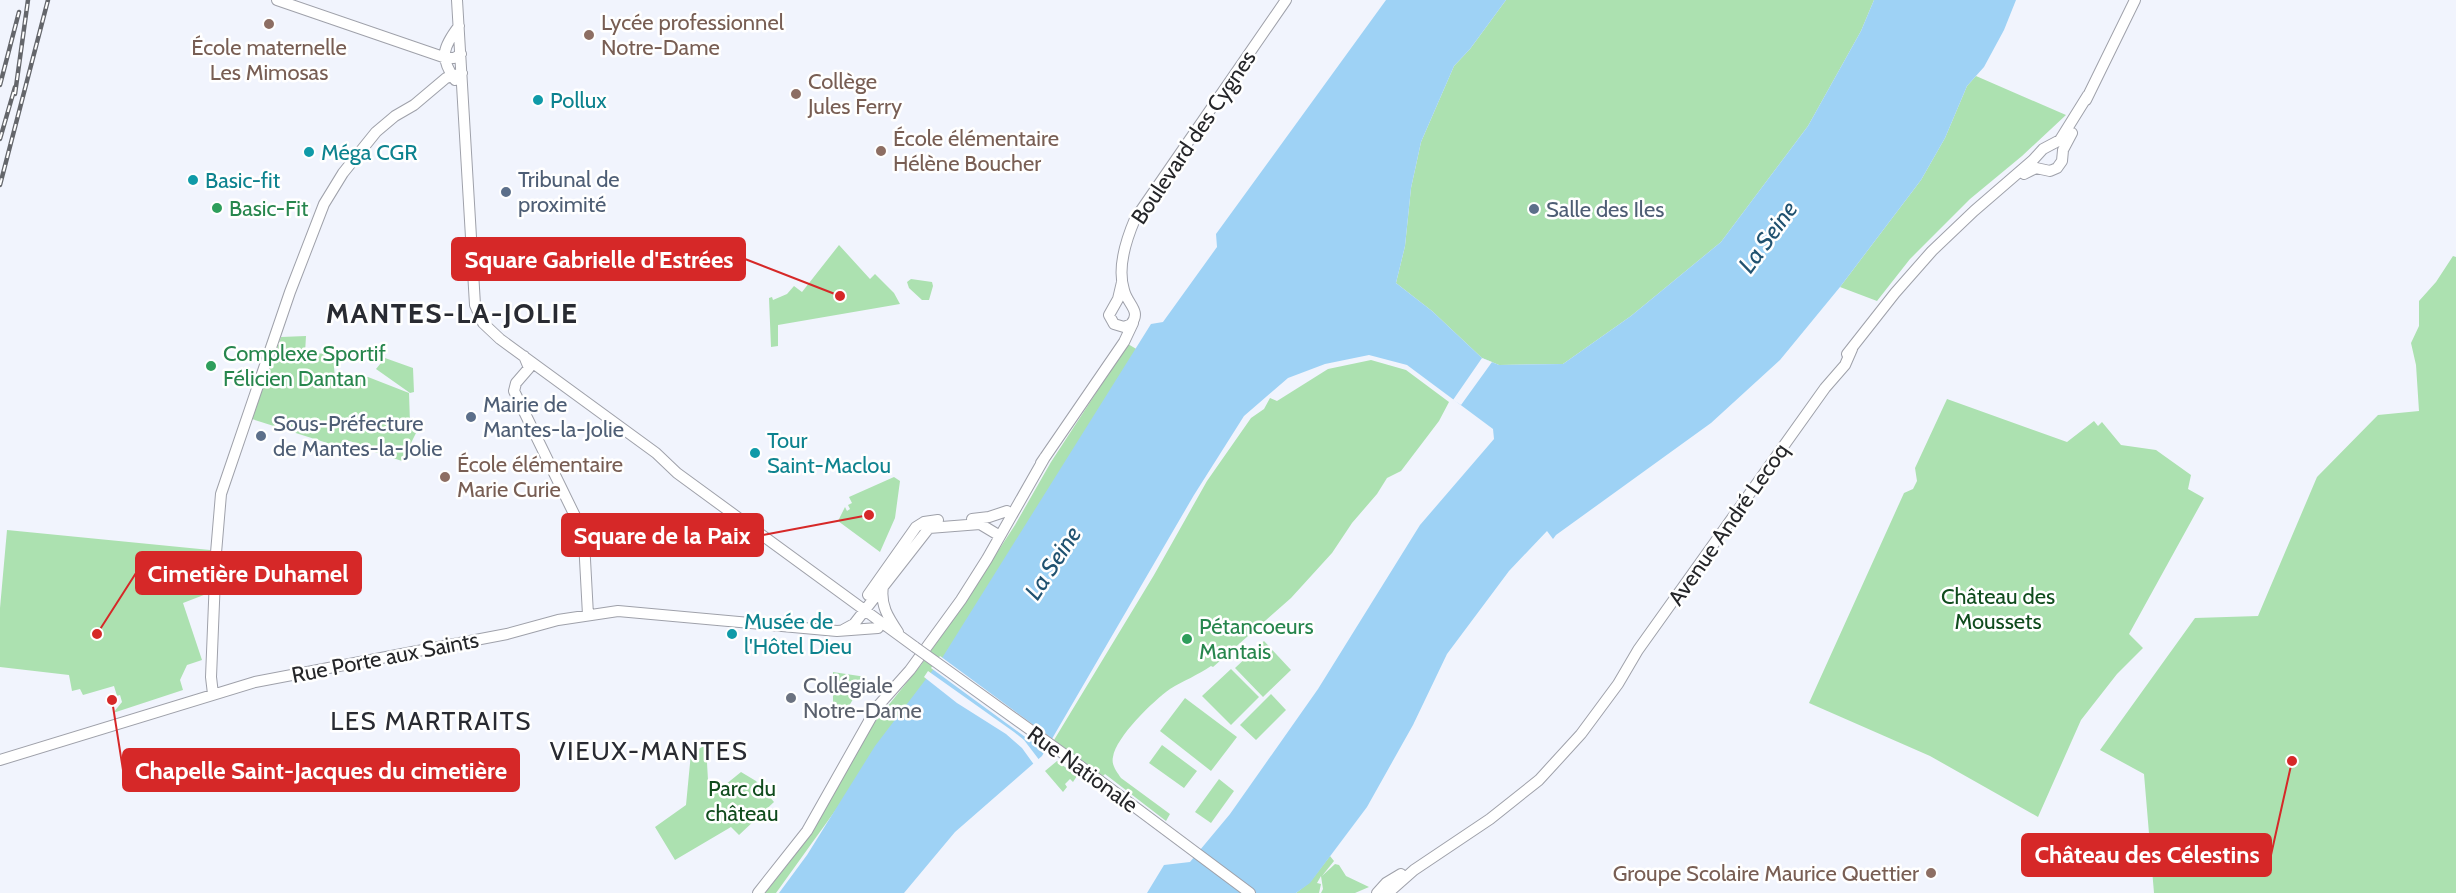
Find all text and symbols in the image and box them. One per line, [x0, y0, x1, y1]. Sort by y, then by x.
place label: Lycée professionnel Notre-Dame [601, 9, 785, 61]
marker: École maternelle Les Mimosas [262, 17, 276, 31]
marker: Lycée professionnel Notre-Dame [582, 28, 596, 42]
place label: École maternelle Les Mimosas [191, 34, 347, 86]
street label: Boulevard des Cygnes [1125, 45, 1262, 229]
place label: Collège Jules Ferry [807, 68, 902, 120]
place label: Pollux [550, 87, 607, 114]
marker: Collège Jules Ferry [789, 87, 803, 101]
marker: Pollux [531, 93, 545, 107]
place label: École élémentaire Hélène Boucher [893, 125, 1059, 177]
place label: Méga CGR [321, 139, 418, 166]
marker: École élémentaire Hélène Boucher [874, 144, 888, 158]
marker: Méga CGR [302, 145, 316, 159]
place label: Tribunal de proximité [518, 166, 620, 218]
place label: Basic-fit [205, 167, 281, 194]
marker: Basic-fit [186, 173, 200, 187]
marker: Tribunal de proximité [499, 185, 513, 199]
place label: Basic-Fit [229, 195, 309, 222]
water label: La Seine [1732, 195, 1803, 278]
place label: Salle des Iles [1546, 196, 1664, 223]
marker: Basic-Fit [210, 201, 224, 215]
marker: Salle des Iles [1527, 202, 1541, 216]
callout: Square Gabrielle d'Estrées [452, 238, 745, 280]
text: Square Gabrielle d'Estrées [465, 245, 733, 274]
district label: MANTES-LA-JOLIE [326, 296, 578, 330]
place label: Complexe Sportif Félicien Dantan [223, 340, 386, 392]
marker: Complexe Sportif Félicien Dantan [204, 359, 218, 373]
place label: Mairie de Mantes-la-Jolie [483, 391, 624, 443]
place label: Sous-Préfecture de Mantes-la-Jolie [273, 410, 442, 462]
marker: Mairie de Mantes-la-Jolie [464, 410, 478, 424]
place label: Tour Saint-Maclou [767, 427, 891, 479]
marker: Sous-Préfecture de Mantes-la-Jolie [254, 429, 268, 443]
street label: Avenue André Lecoq [1662, 438, 1795, 611]
marker: Tour Saint-Maclou [748, 446, 762, 460]
place label: École élémentaire Marie Curie [457, 451, 623, 503]
marker: École élémentaire Marie Curie [438, 470, 452, 484]
callout: Square de la Paix [562, 514, 763, 556]
text: Square de la Paix [574, 521, 751, 550]
water label: La Seine [1018, 521, 1087, 605]
callout: Cimetière Duhamel [136, 552, 361, 594]
text: Cimetière Duhamel [147, 559, 349, 588]
park label: Château des Moussets [1941, 583, 2055, 635]
place label: Musée de l'Hôtel Dieu [744, 608, 852, 660]
place label: Pétancoeurs Mantais [1199, 613, 1314, 665]
street label: Rue Porte aux Saints [289, 626, 481, 689]
marker: Musée de l'Hôtel Dieu [725, 627, 739, 641]
marker: Pétancoeurs Mantais [1180, 632, 1194, 646]
place label: Collégiale Notre-Dame [803, 672, 922, 724]
marker: Collégiale Notre-Dame [784, 691, 798, 705]
district label: LES MARTRAITS [330, 705, 532, 737]
street label: Rue Nationale [1022, 720, 1143, 818]
district label: VIEUX-MANTES [550, 735, 748, 767]
callout: Chapelle Saint-Jacques du cimetière [123, 749, 519, 791]
text: Chapelle Saint-Jacques du cimetière [135, 756, 507, 785]
park label: Parc du château [706, 775, 778, 827]
callout: Château des Célestins [2022, 834, 2271, 876]
text: Château des Célestins [2034, 840, 2260, 869]
place label: Groupe Scolaire Maurice Quettier [1613, 860, 1919, 887]
marker: Groupe Scolaire Maurice Quettier [1924, 866, 1938, 880]

